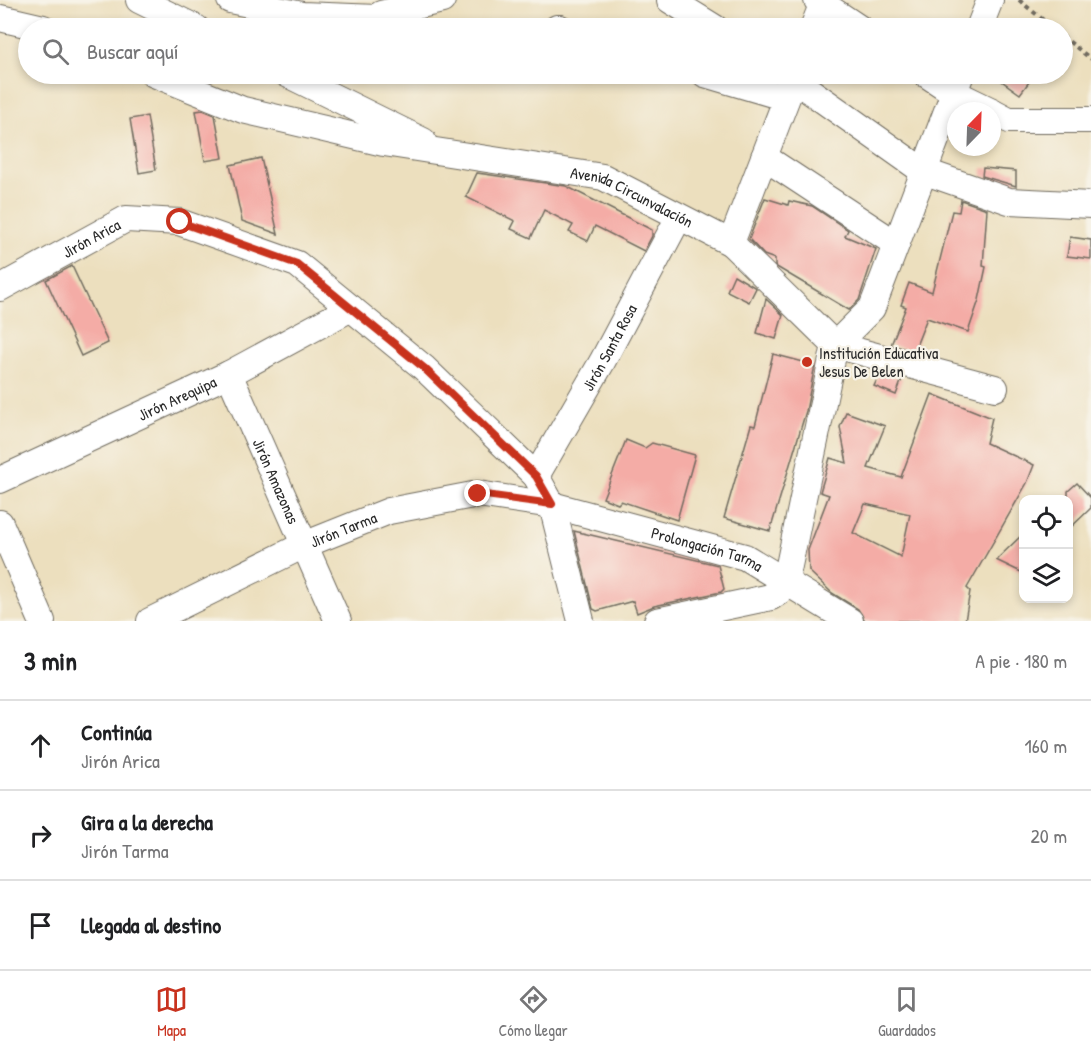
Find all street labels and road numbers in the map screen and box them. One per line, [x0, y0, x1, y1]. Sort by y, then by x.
street label: Avenida Circunvalación [569, 161, 697, 233]
street label: Jirón Arica [58, 213, 124, 263]
street label: Jirón Santa Rosa [577, 300, 642, 395]
street label: Jirón Arequipa [134, 370, 220, 426]
street label: Jirón Amazonas [248, 435, 305, 527]
street label: Jirón Tarma [307, 506, 380, 553]
street label: Prolongación Tarma [649, 521, 767, 576]

